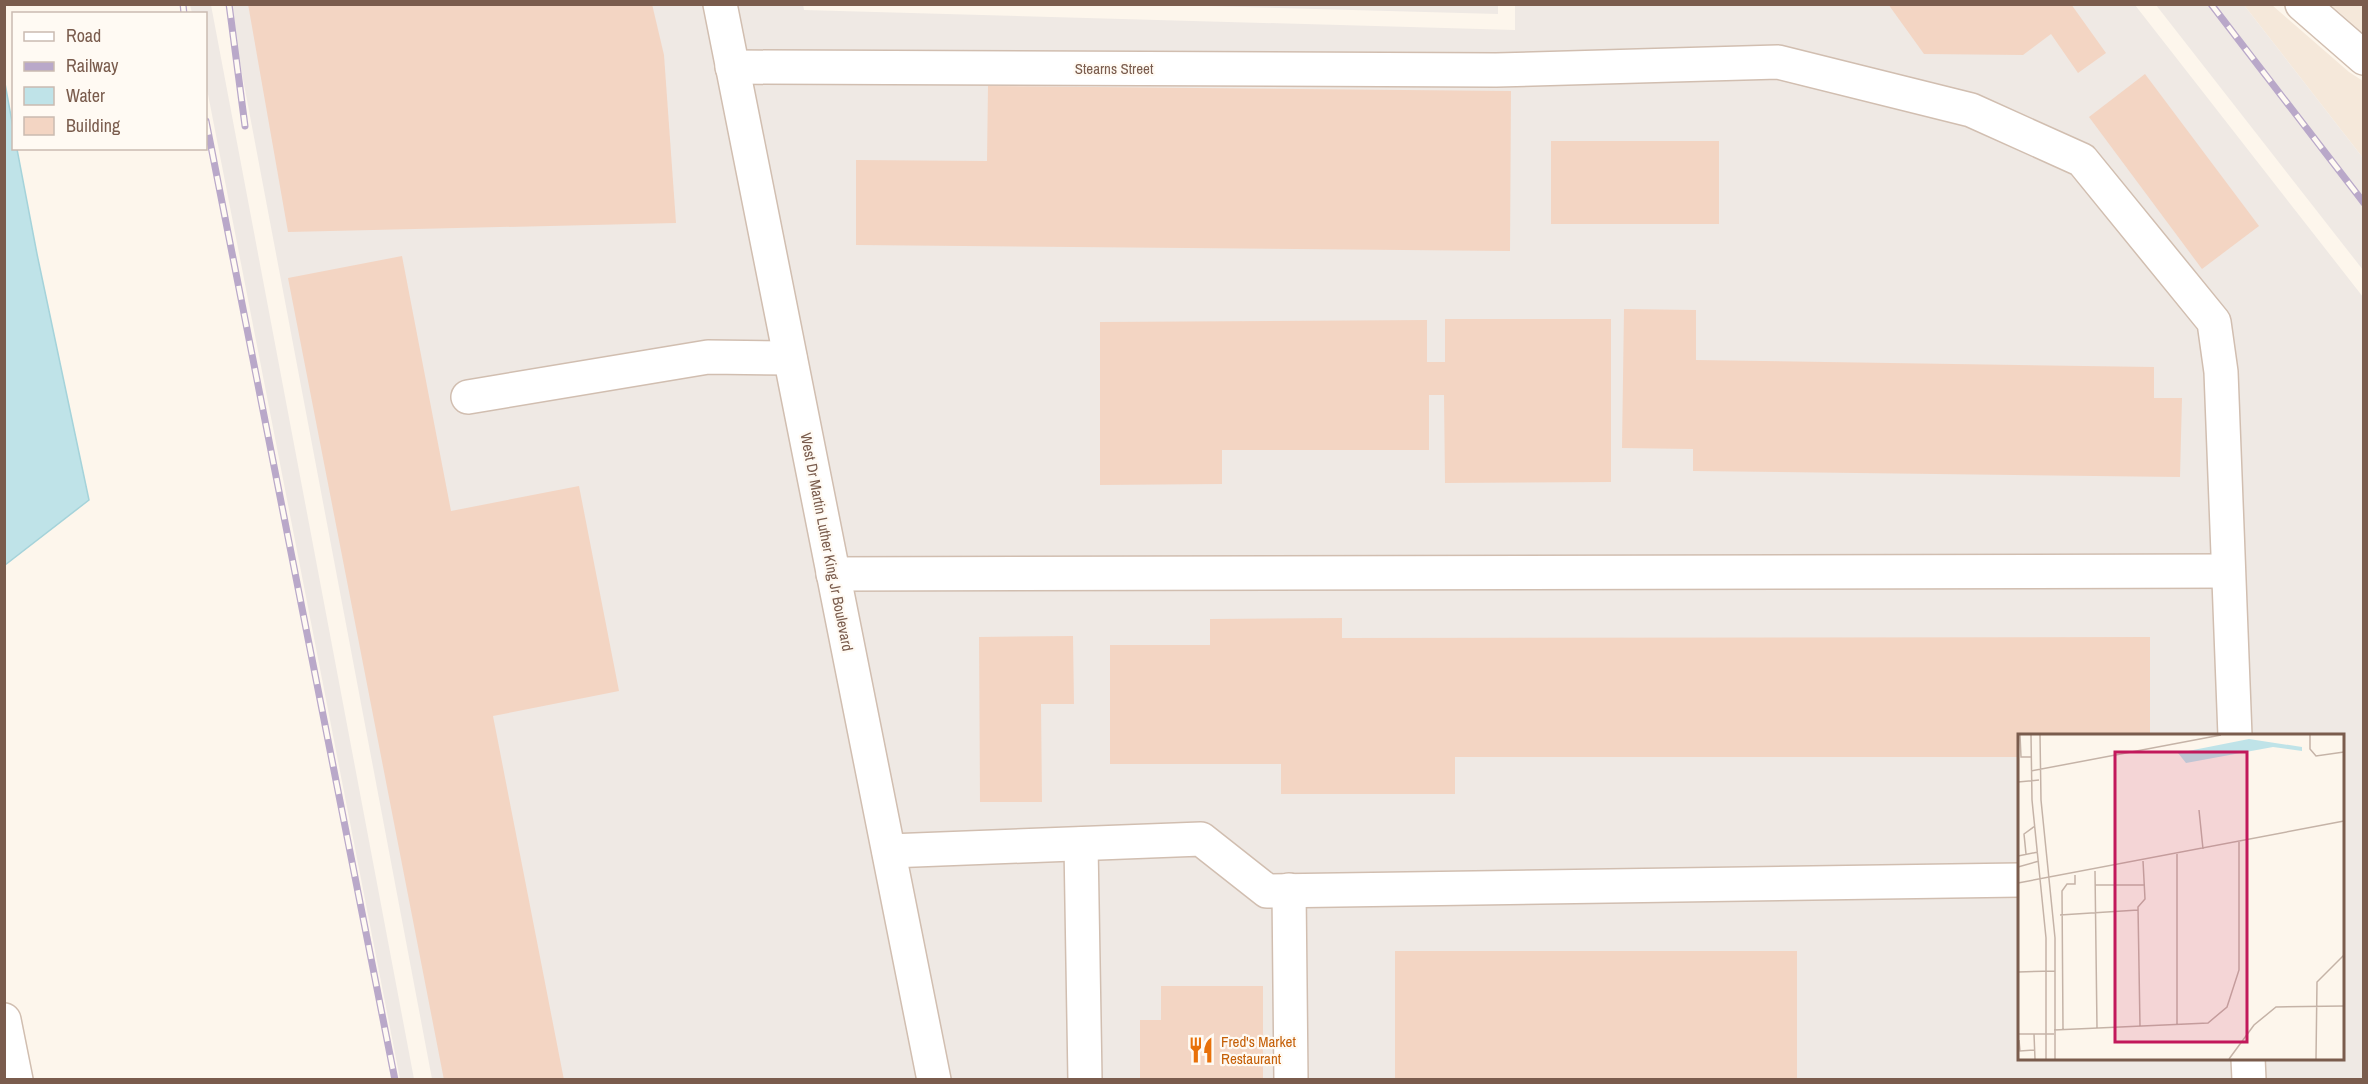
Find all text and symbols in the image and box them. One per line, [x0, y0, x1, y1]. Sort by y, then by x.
legend [12, 12, 207, 150]
text: Road [66, 23, 101, 48]
text: Railway [66, 53, 119, 78]
street label: Stearns Street [1075, 58, 1154, 79]
text: Water [66, 83, 105, 108]
text: Building [66, 113, 121, 138]
street label: West Dr Martin Luther King Jr Boulevard [796, 431, 858, 653]
inset map [2018, 734, 2344, 1060]
place label: Fred's Market Restaurant [1221, 1031, 1296, 1069]
restaurant icon: Fred's Market Restaurant [1186, 1035, 1216, 1065]

